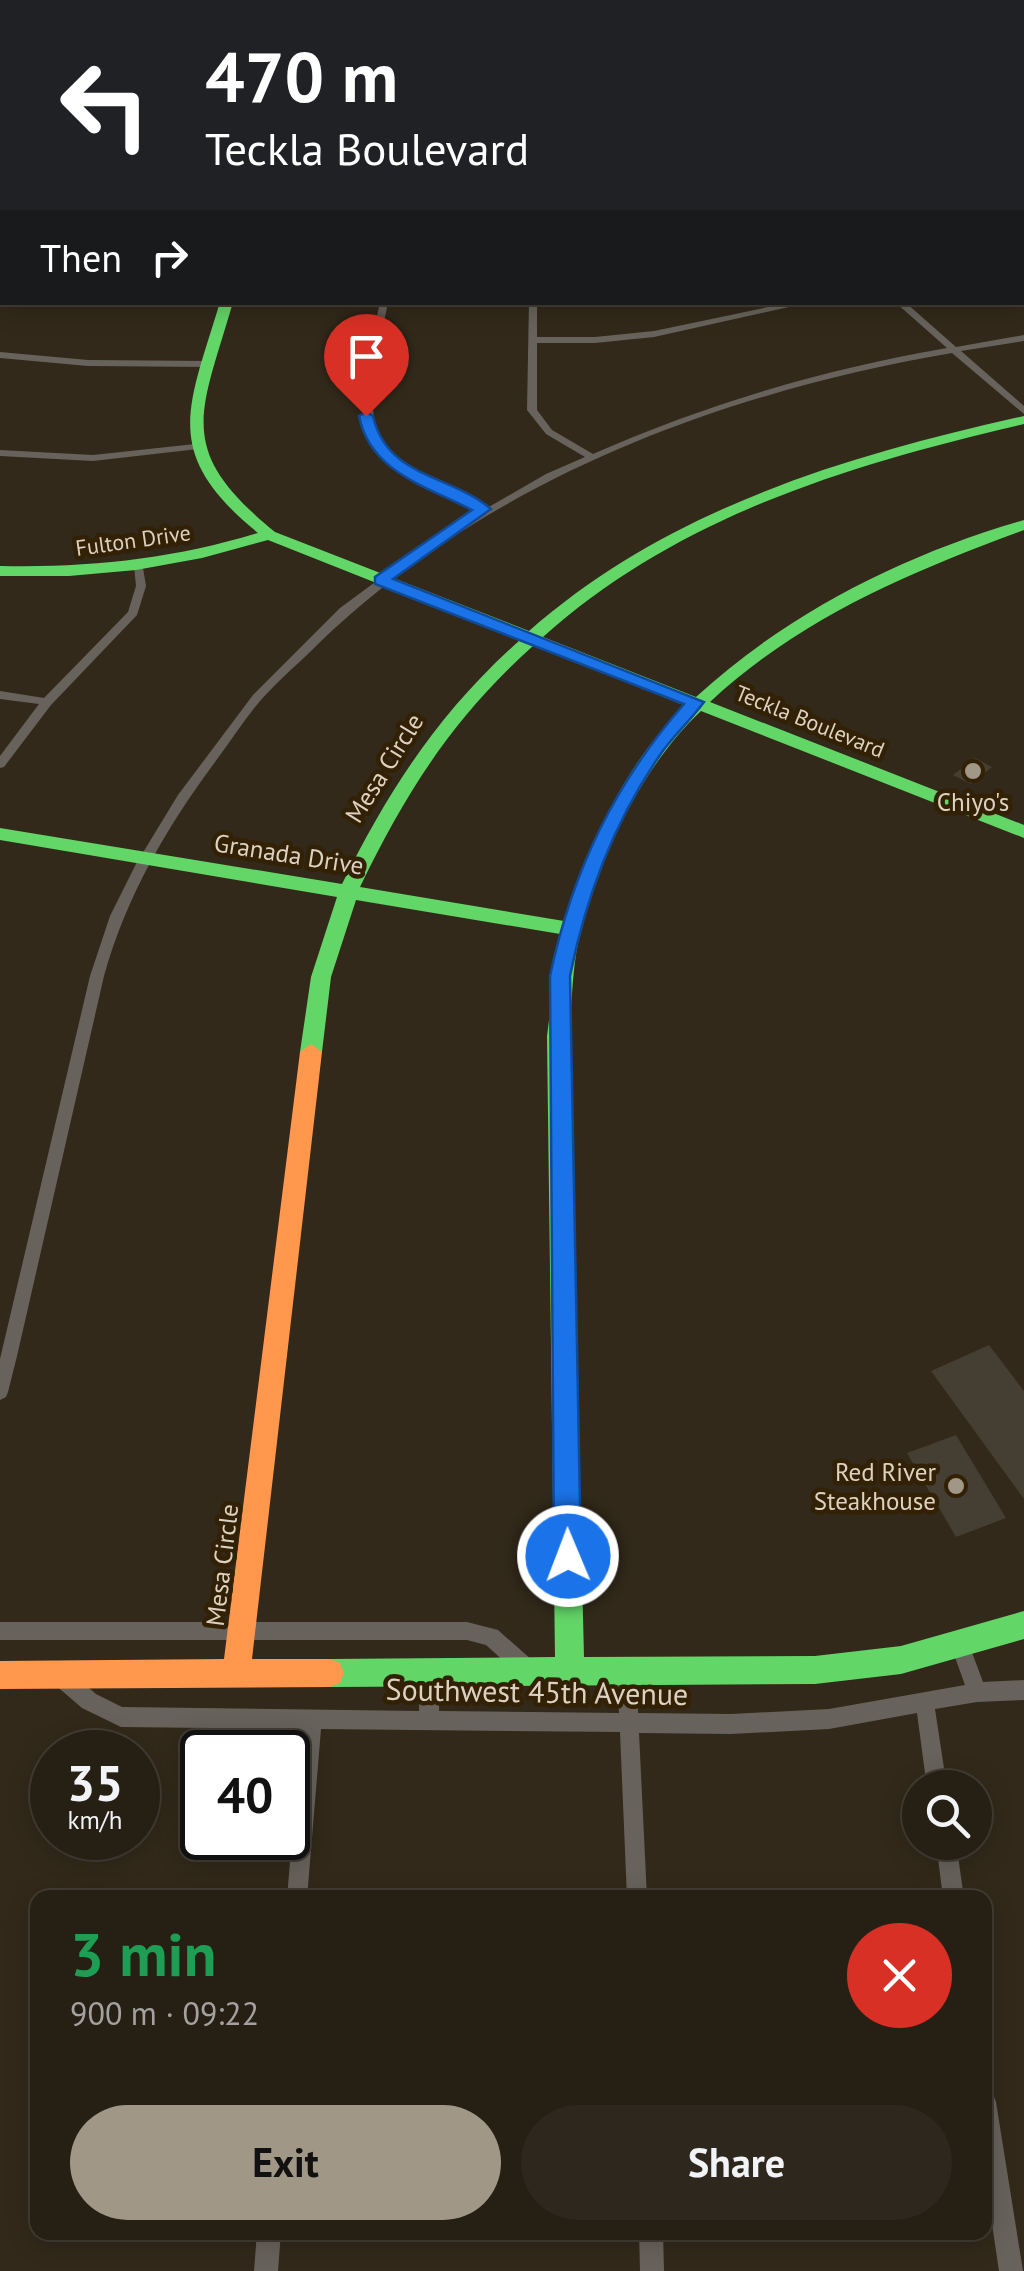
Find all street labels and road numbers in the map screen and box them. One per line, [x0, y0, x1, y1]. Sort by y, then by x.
street label: Fulton Drive [74, 518, 192, 562]
street label: Teckla Boulevard [731, 678, 889, 764]
street label: Mesa Circle [338, 707, 430, 829]
street label: Granada Drive [212, 826, 366, 882]
street label: Mesa Circle [199, 1502, 245, 1628]
street label: Southwest 45th Avenue [385, 1669, 689, 1713]

